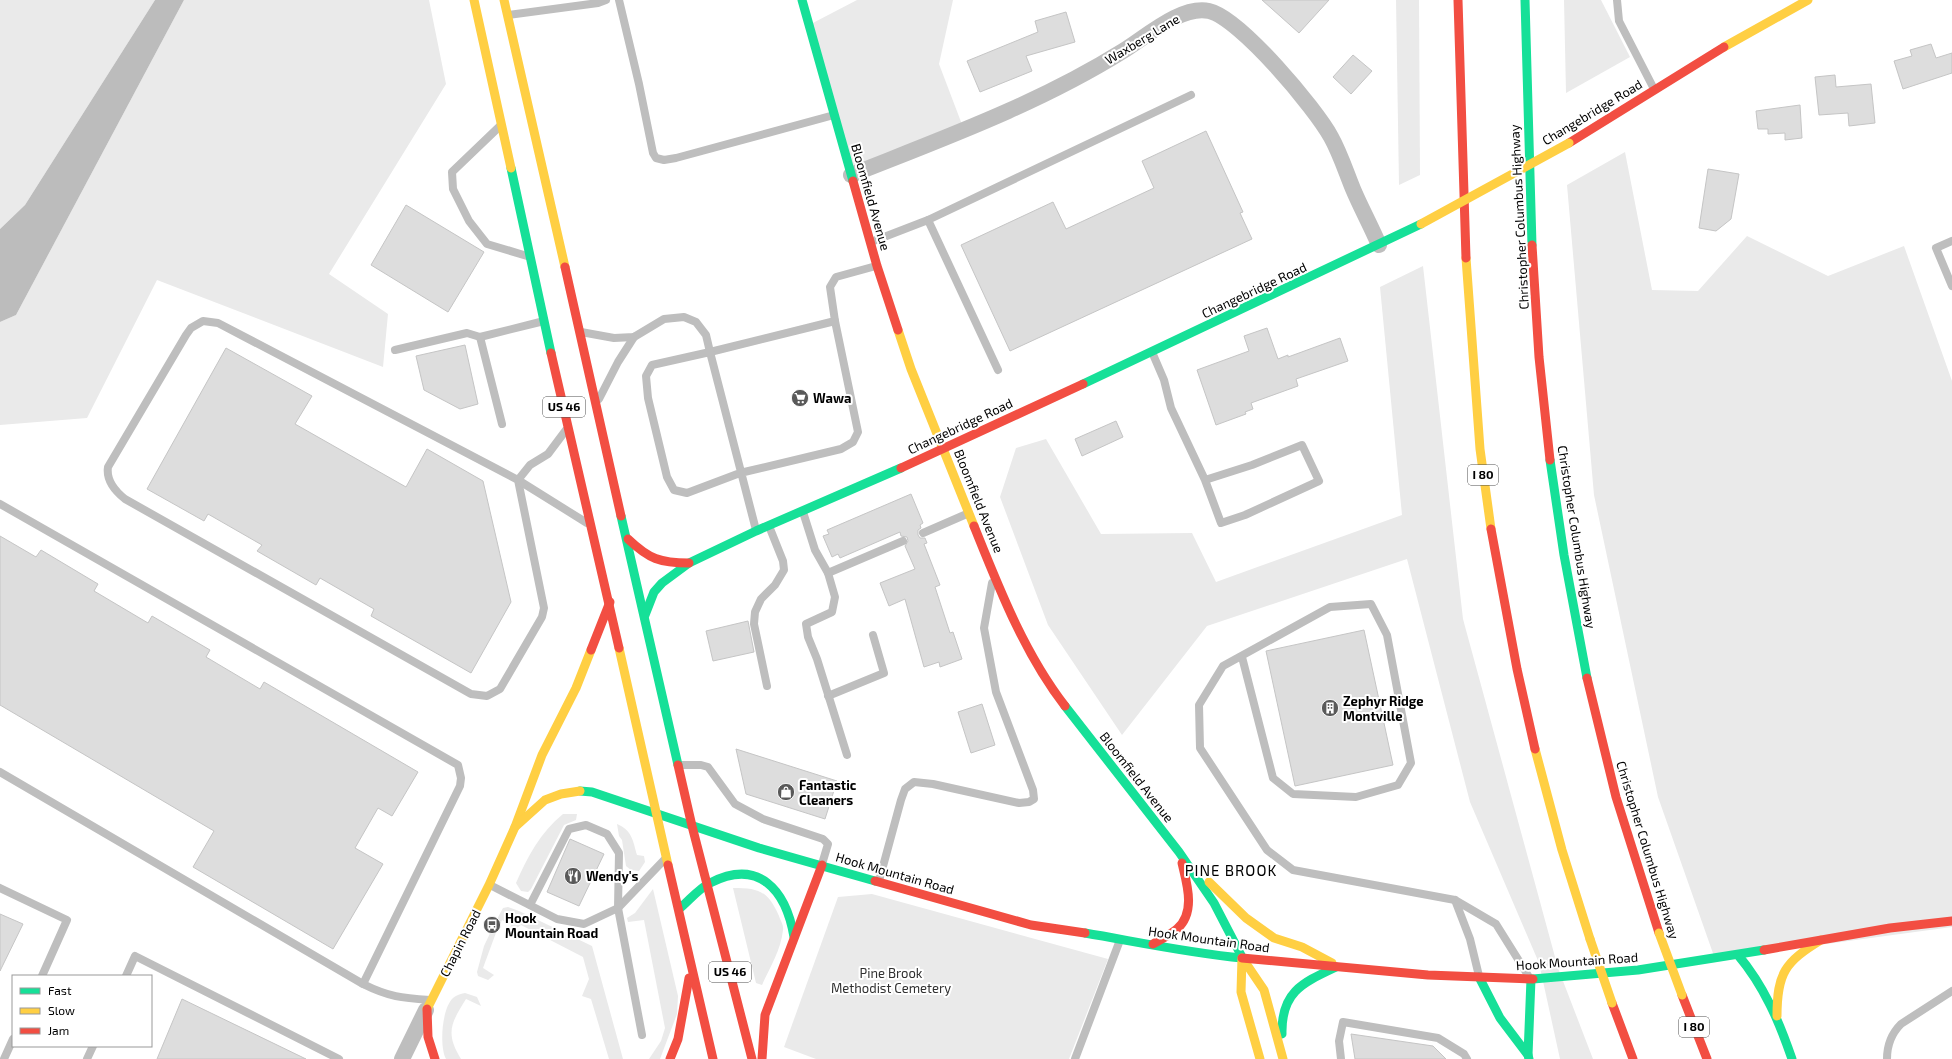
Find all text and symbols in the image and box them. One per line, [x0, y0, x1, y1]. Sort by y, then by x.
street label: Waxberg Lane [1102, 10, 1182, 68]
street label: Changebridge Road [1539, 76, 1645, 148]
street label: Christopher Columbus Highway [1506, 124, 1532, 310]
street label: Bloomfield Avenue [848, 142, 894, 252]
street label: Changebridge Road [1199, 259, 1309, 321]
supermarket icon: Wawa [790, 388, 810, 408]
place label: Wawa [813, 390, 851, 406]
street label: Changebridge Road [905, 395, 1015, 457]
road number: US 46 [543, 397, 585, 417]
street label: Christopher Columbus Highway [1555, 444, 1599, 630]
street label: Bloomfield Avenue [951, 447, 1007, 555]
road number: I 80 [1468, 465, 1498, 485]
place label: Zephyr Ridge Montville [1343, 693, 1424, 724]
building icon: Zephyr Ridge Montville [1320, 698, 1340, 718]
street label: Bloomfield Avenue [1097, 729, 1177, 825]
street label: Christopher Columbus Highway [1613, 759, 1683, 941]
place label: Fantastic Cleaners [799, 777, 857, 808]
shop icon: Fantastic Cleaners [776, 782, 796, 802]
street label: Hook Mountain Road [834, 848, 956, 898]
district label: PINE BROOK [1185, 861, 1277, 879]
restaurant icon: Wendy's [563, 866, 583, 886]
place label: Wendy's [586, 868, 638, 884]
street label: Chapin Road [436, 907, 484, 979]
place label: Hook Mountain Road [505, 910, 598, 941]
bus stop icon: Hook Mountain Road [482, 915, 502, 935]
street label: Hook Mountain Road [1147, 923, 1271, 955]
street label: Hook Mountain Road [1515, 949, 1639, 973]
road number: US 46 [709, 962, 751, 982]
park label: Pine Brook Methodist Cemetery [831, 965, 951, 996]
legend [12, 975, 152, 1047]
text: Fast [48, 983, 72, 997]
text: Slow [48, 1003, 75, 1017]
road number: I 80 [1679, 1017, 1709, 1037]
text: Jam [48, 1023, 69, 1037]

